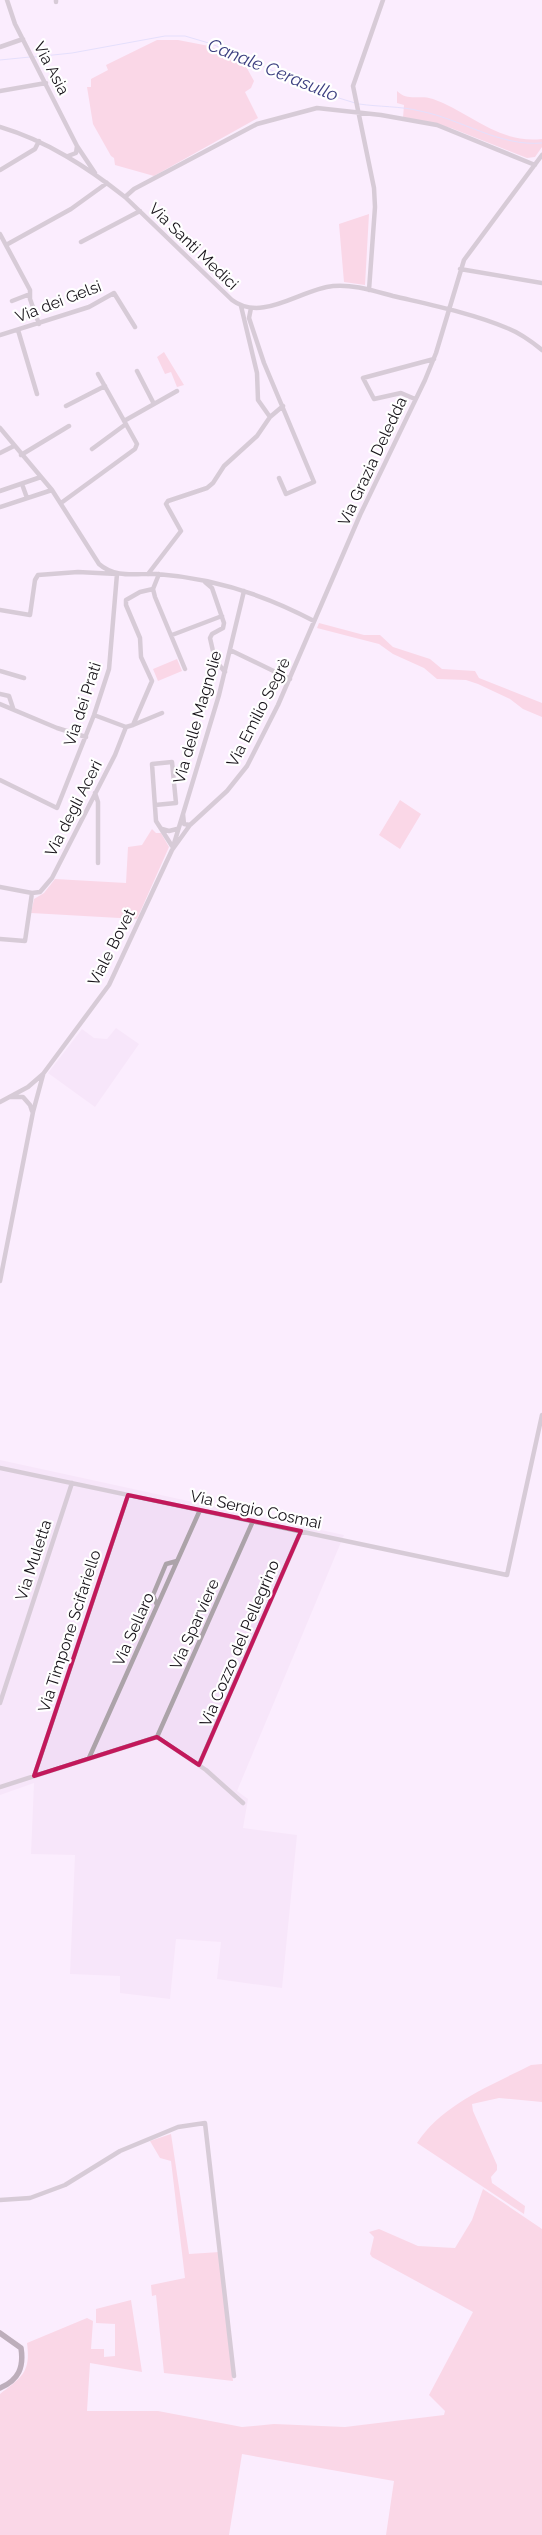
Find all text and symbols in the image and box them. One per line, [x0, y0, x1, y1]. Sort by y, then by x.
water label: Canale Cerasullo [205, 34, 341, 105]
street label: Via Asia [30, 38, 73, 98]
street label: Via Santi Medici [145, 199, 242, 294]
street label: Via dei Gelsi [13, 276, 104, 327]
street label: Via Grazia Deledda [334, 394, 411, 529]
street label: Via delle Magnolie [169, 649, 226, 786]
street label: Via Emilio Segrè [223, 654, 294, 770]
street label: Via dei Prati [60, 660, 105, 749]
street label: Via degli Aceri [41, 757, 106, 860]
street label: Viale Bovet [84, 905, 139, 989]
street label: Via Sergio Cosmai [188, 1486, 323, 1533]
street label: Via Muletta [11, 1517, 55, 1603]
street label: Via Timpone Scifariello [34, 1548, 105, 1715]
street label: Via Cozzo del Pellegrino [196, 1557, 283, 1729]
street label: Via Sparviere [166, 1576, 223, 1672]
street label: Via Sellaro [109, 1589, 158, 1669]

